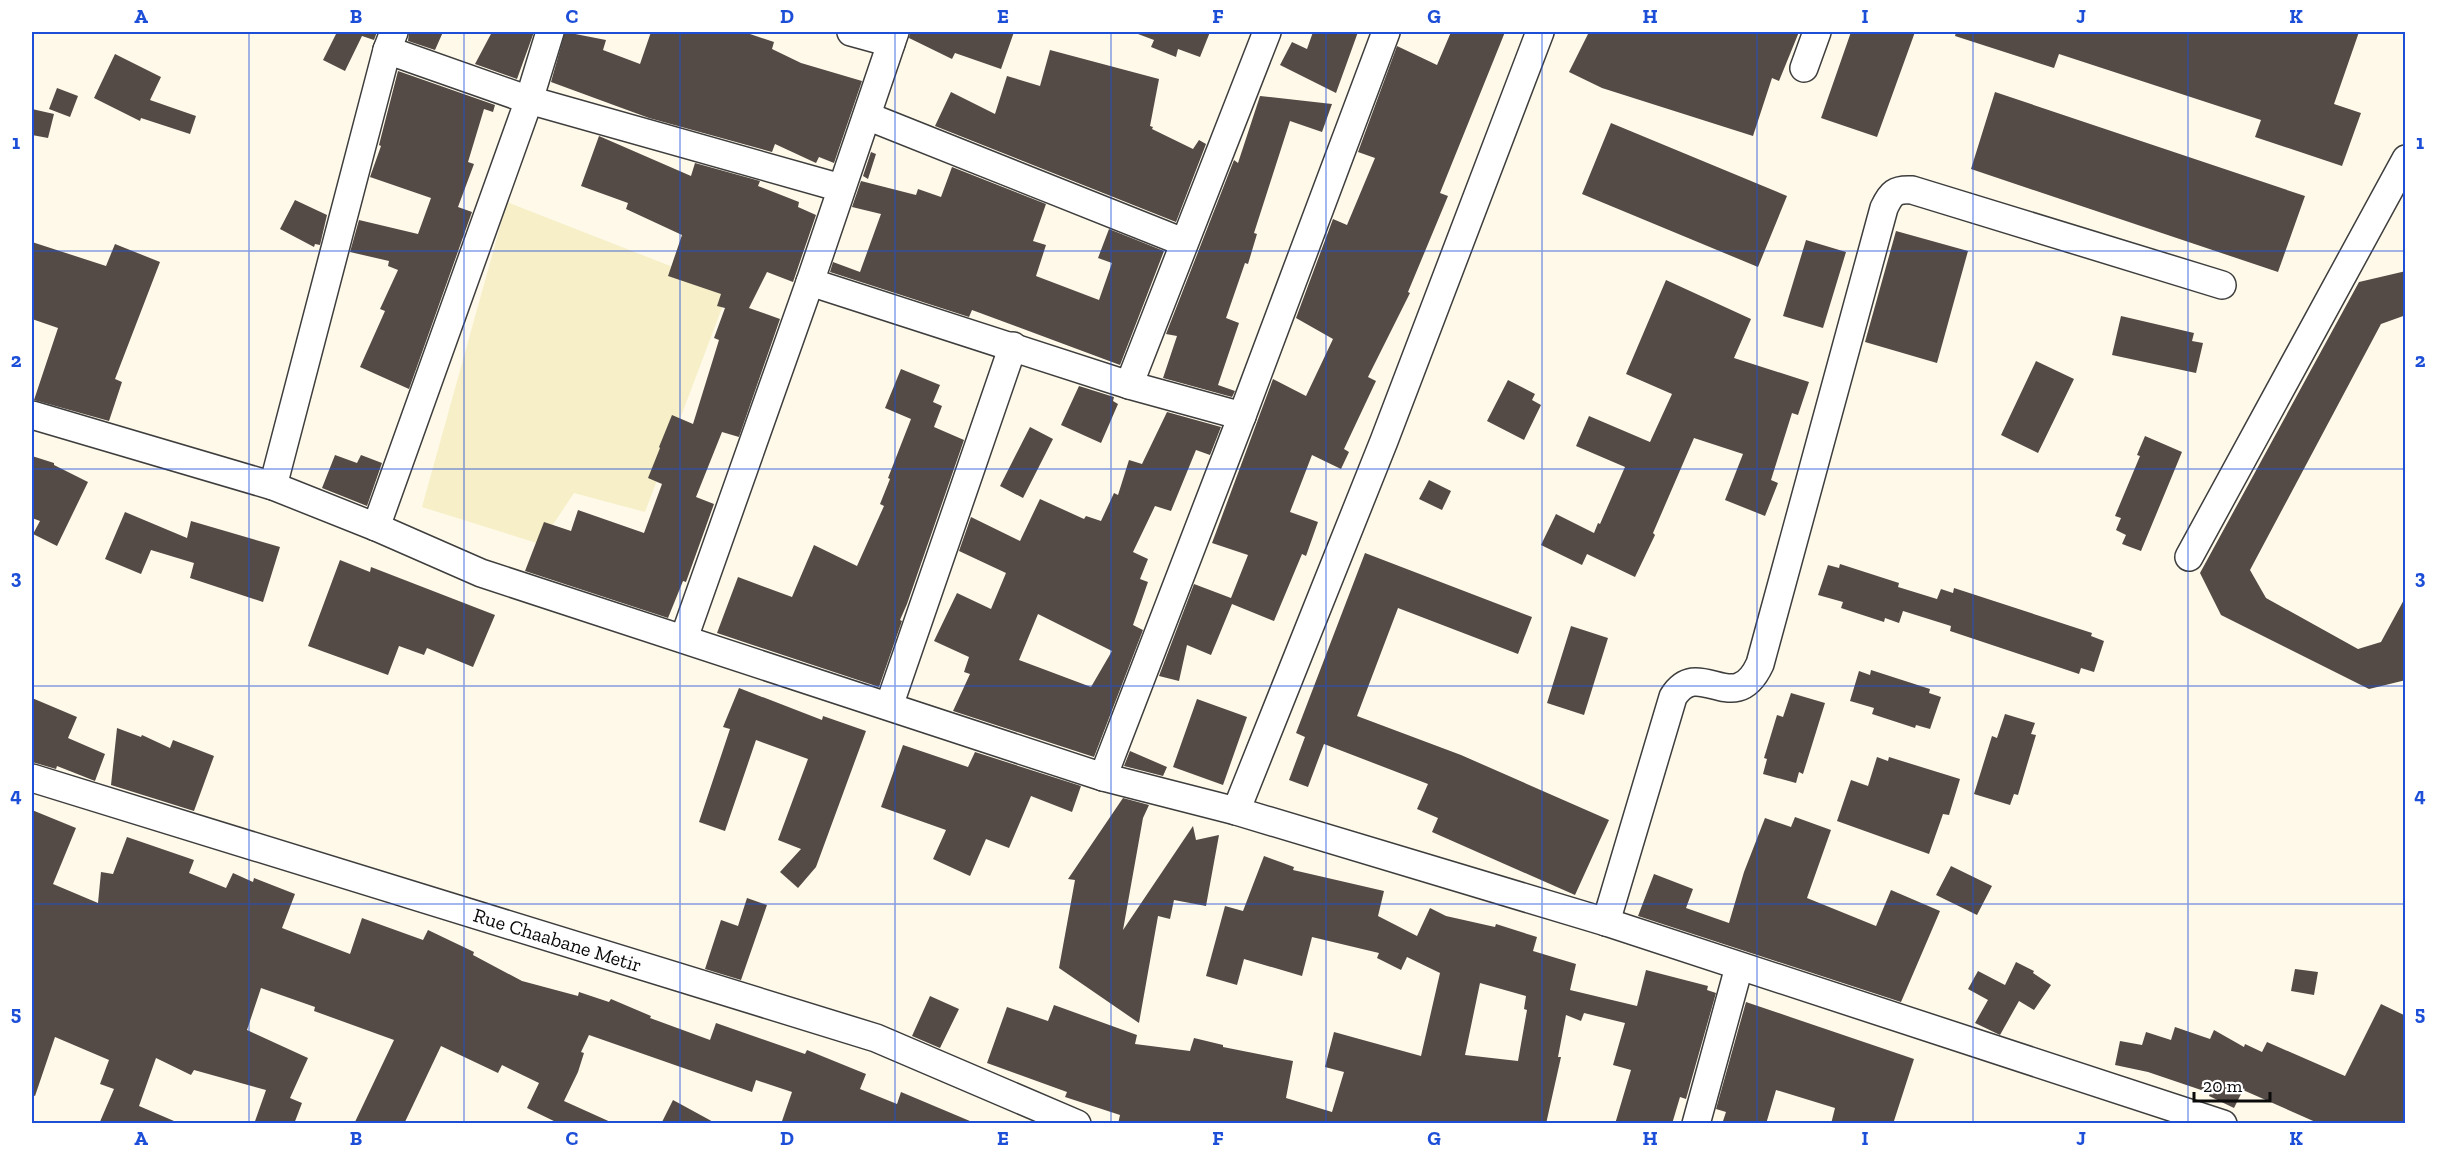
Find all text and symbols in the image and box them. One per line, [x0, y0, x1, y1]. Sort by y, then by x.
text: A [134, 4, 148, 28]
text: B [350, 4, 362, 28]
text: C [566, 4, 579, 28]
text: D [780, 4, 794, 28]
text: E [997, 4, 1009, 28]
text: F [1212, 4, 1224, 28]
text: G [1427, 4, 1441, 28]
text: H [1642, 4, 1658, 28]
text: I [1861, 4, 1869, 28]
text: J [2076, 4, 2086, 28]
text: K [2289, 4, 2303, 28]
text: 1 [12, 130, 20, 154]
text: 1 [2416, 130, 2424, 154]
text: 2 [11, 348, 22, 372]
text: 2 [2415, 348, 2426, 372]
text: 3 [11, 565, 22, 589]
text: 3 [2415, 565, 2426, 589]
text: 4 [10, 783, 22, 807]
text: 4 [2414, 783, 2426, 807]
street label: Rue Chaabane Metir [471, 903, 645, 977]
text: 5 [11, 1001, 21, 1025]
text: 5 [2415, 1001, 2425, 1025]
scale bar [2194, 1065, 2270, 1103]
text: 20 m [2203, 1075, 2243, 1097]
text: A [134, 1126, 148, 1150]
text: B [350, 1126, 362, 1150]
text: C [566, 1126, 579, 1150]
text: D [780, 1126, 794, 1150]
text: E [997, 1126, 1009, 1150]
text: F [1212, 1126, 1224, 1150]
text: G [1427, 1126, 1441, 1150]
text: H [1642, 1126, 1658, 1150]
text: I [1861, 1126, 1869, 1150]
text: J [2076, 1126, 2086, 1150]
text: K [2289, 1126, 2303, 1150]

